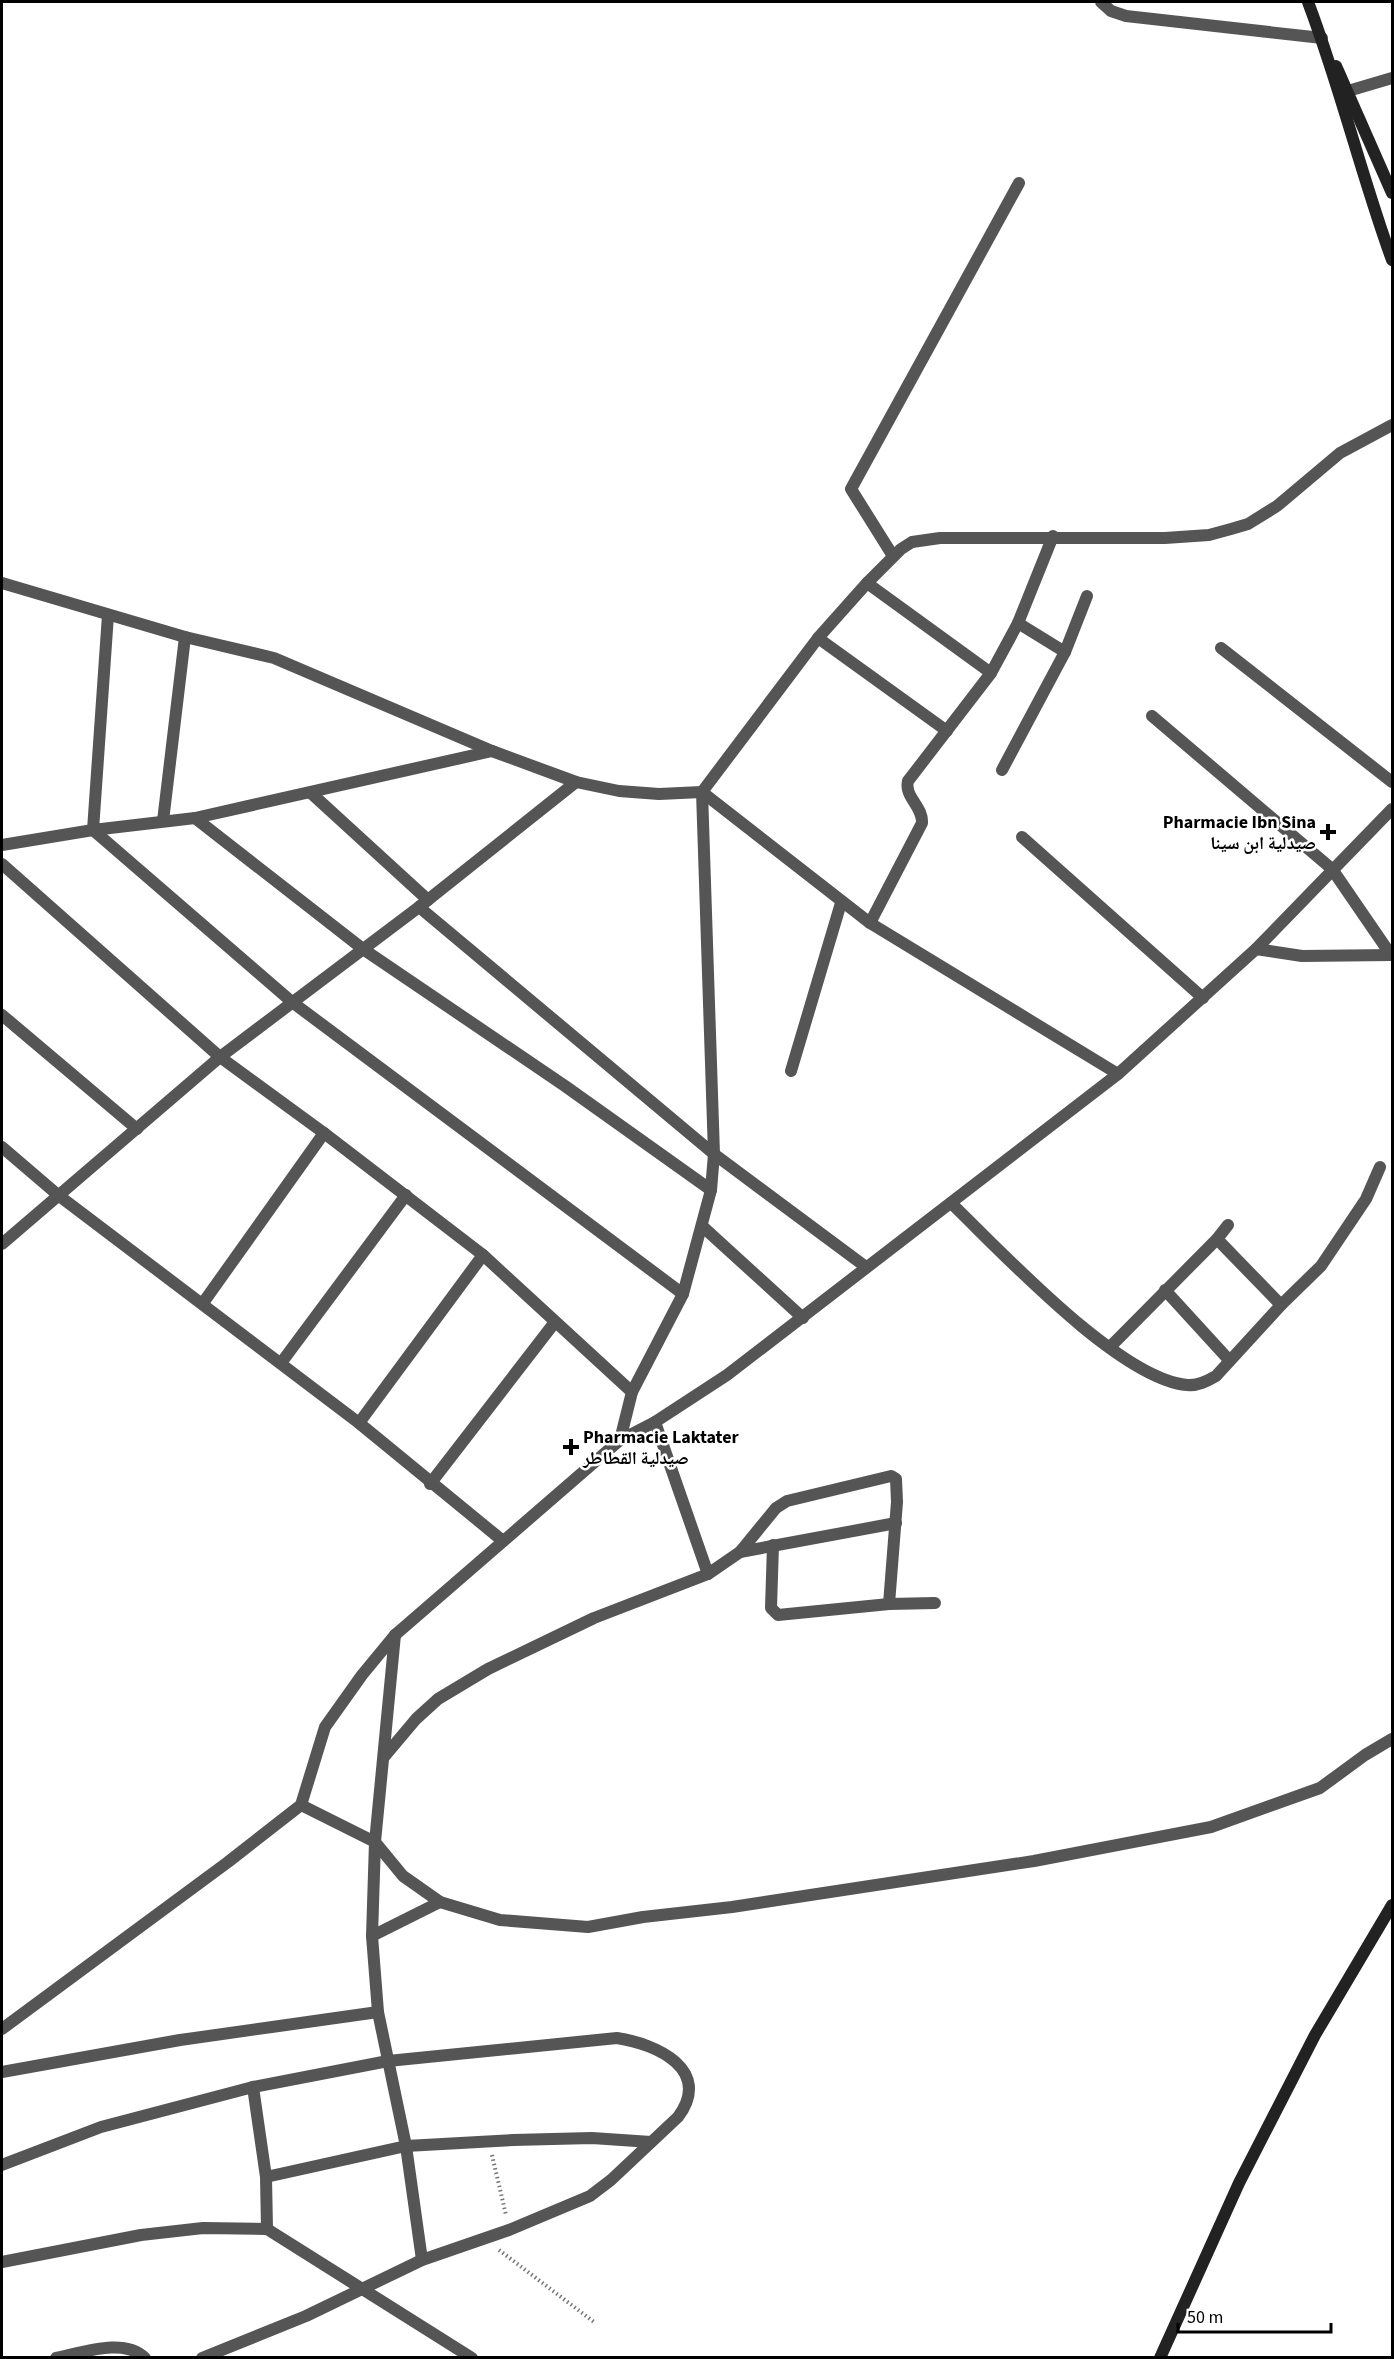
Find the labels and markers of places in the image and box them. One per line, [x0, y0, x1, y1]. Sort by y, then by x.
place label: Pharmacie Ibn Sina صيدلية ابن سينا [1163, 810, 1316, 856]
marker: Pharmacie Ibn Sina صيدلية ابن سينا [1321, 825, 1335, 839]
place label: Pharmacie Laktater صيدلية القطاطر [582, 1425, 740, 1471]
marker: Pharmacie Laktater صيدلية القطاطر [564, 1440, 578, 1454]

